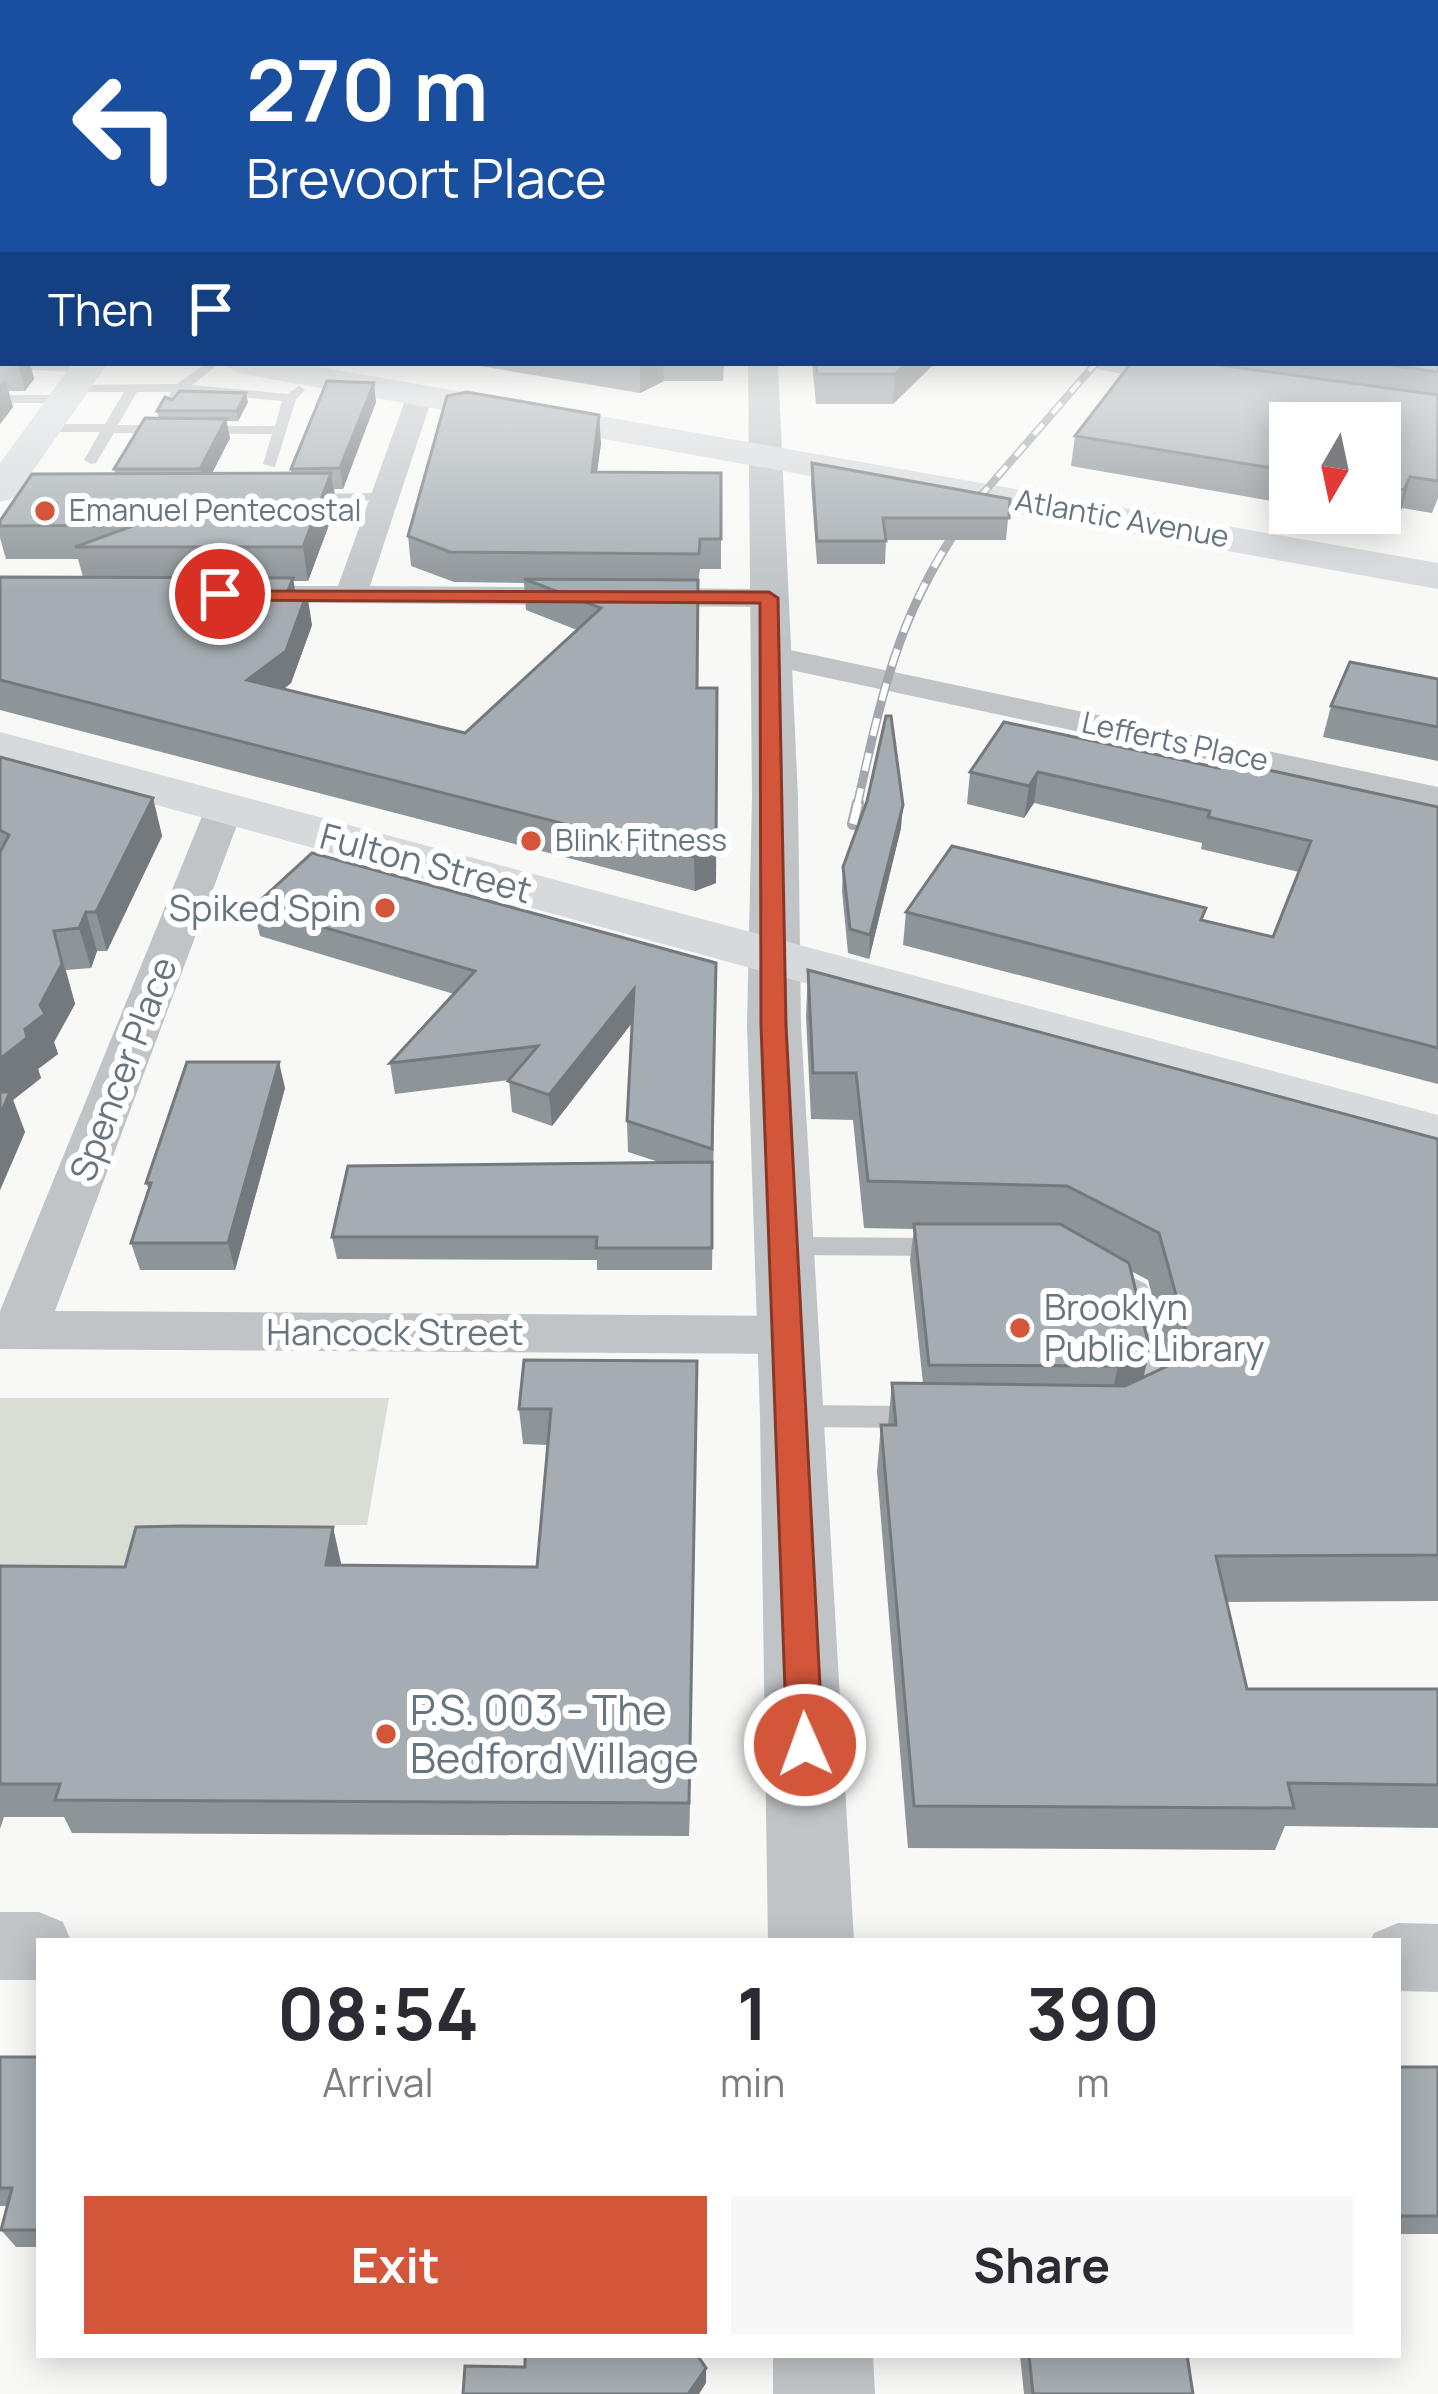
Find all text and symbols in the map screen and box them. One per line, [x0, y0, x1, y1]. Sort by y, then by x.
text: 270 m [246, 31, 488, 146]
icon: left [48, 48, 204, 204]
text: Brevoort Place [246, 140, 607, 214]
icon: arrive [178, 276, 244, 342]
text: Then [48, 278, 154, 340]
north arrow [1269, 402, 1401, 534]
map controls [1269, 402, 1401, 534]
street label: Atlantic Avenue [1012, 479, 1232, 556]
place label: Emanuel Pentecostal [69, 489, 361, 530]
marker: Emanuel Pentecostal [32, 498, 58, 524]
pin [169, 543, 271, 645]
icon: arrive [187, 561, 253, 627]
street label: Lefferts Place [1078, 701, 1272, 780]
street label: Fulton Street [315, 811, 537, 914]
place label: Blink Fitness [555, 819, 727, 860]
marker: Blink Fitness [518, 828, 544, 854]
place label: Spiked Spin [169, 883, 361, 932]
marker: Spiked Spin [372, 895, 398, 921]
street label: Spencer Place [57, 950, 188, 1188]
place label: Brooklyn Public Library [1044, 1282, 1264, 1372]
street label: Hancock Street [266, 1307, 524, 1356]
marker: Brooklyn Public Library [1007, 1315, 1033, 1341]
place label: P.S. 003 - The Bedford Village [410, 1680, 699, 1786]
position arrow [742, 1682, 868, 1808]
marker: P.S. 003 - The Bedford Village [373, 1721, 399, 1747]
text: 08:54 [277, 1963, 479, 2062]
text: 1 [737, 1963, 768, 2062]
text: 390 [1026, 1963, 1160, 2062]
text: Arrival [322, 2055, 434, 2109]
text: min [720, 2055, 785, 2109]
text: m [1077, 2055, 1110, 2109]
button: Exit [84, 2196, 707, 2334]
button: Share [731, 2196, 1353, 2334]

